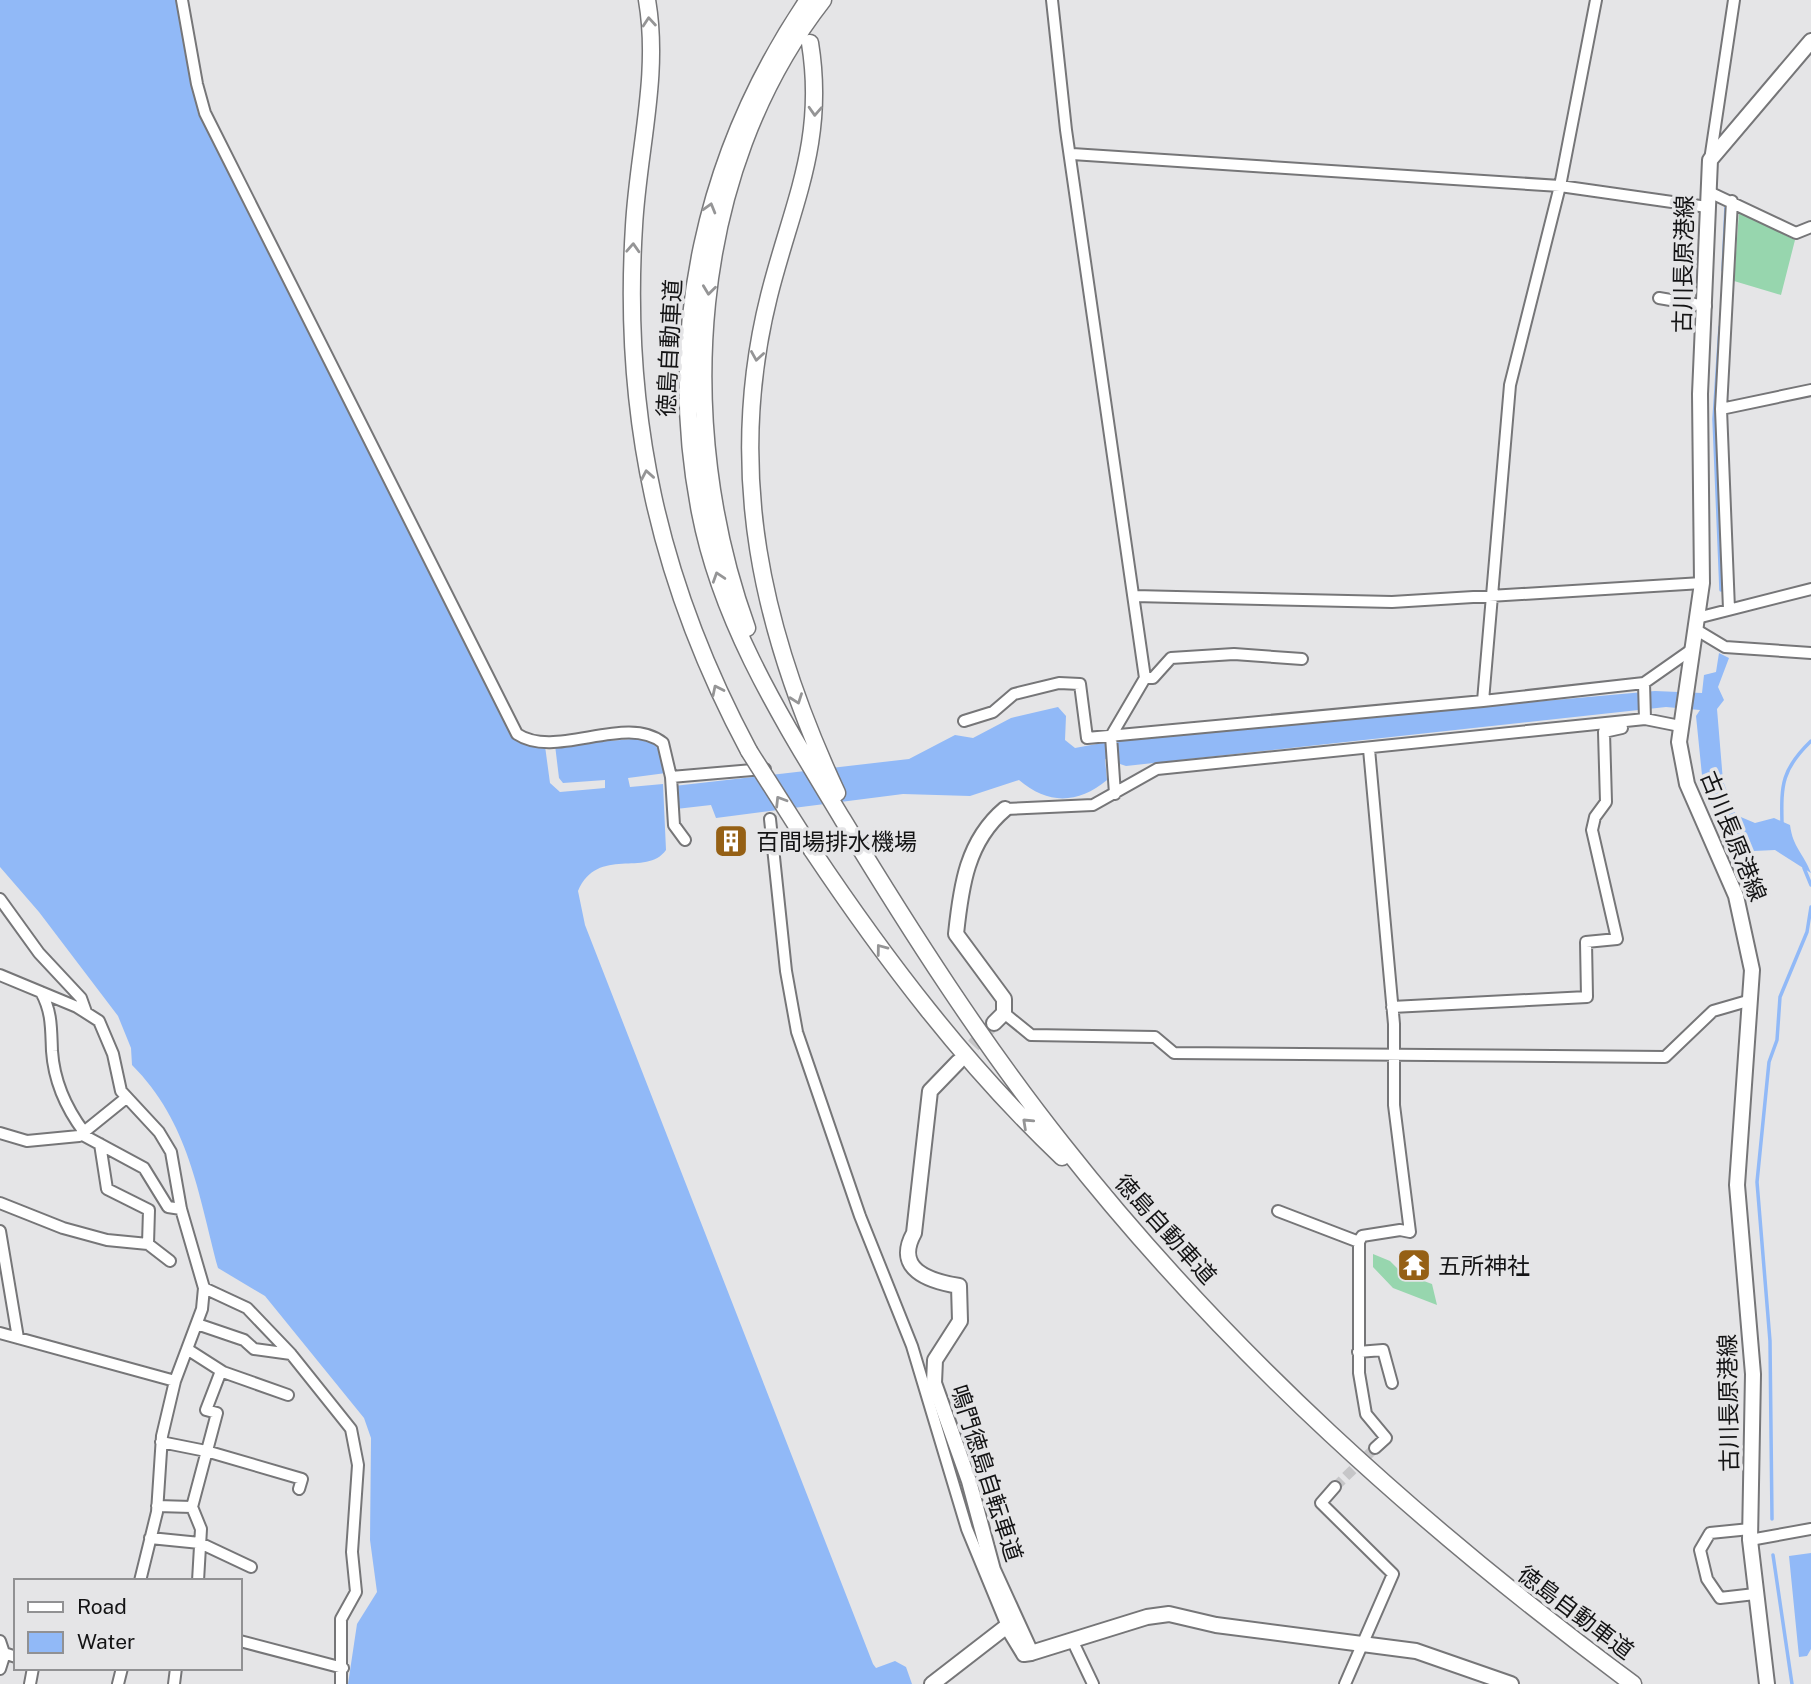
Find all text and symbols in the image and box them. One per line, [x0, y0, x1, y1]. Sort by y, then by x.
one-way arrow [642, 16, 657, 27]
one-way arrow [808, 106, 823, 117]
street label: 古川長原港線 [1668, 195, 1698, 333]
one-way arrow [701, 202, 716, 214]
one-way arrow [625, 242, 640, 253]
street label: 徳島自動車道 [652, 278, 686, 418]
one-way arrow [702, 284, 717, 296]
one-way arrow [750, 350, 765, 362]
one-way arrow [640, 469, 655, 480]
one-way arrow [711, 571, 726, 583]
one-way arrow [712, 685, 726, 697]
one-way arrow [789, 693, 803, 705]
street label: 古川長原港線 [1696, 767, 1772, 905]
one-way arrow [775, 795, 788, 808]
building icon: 百間場排水機場 [712, 822, 750, 860]
place label: 百間場排水機場 [756, 828, 917, 855]
one-way arrow [877, 944, 890, 956]
one-way arrow [1022, 1119, 1035, 1132]
street label: 徳島自動車道 [1110, 1169, 1222, 1289]
temple icon: 五所神社 [1395, 1246, 1433, 1284]
place label: 五所神社 [1438, 1252, 1530, 1279]
street label: 古川長原港線 [1713, 1334, 1743, 1472]
street label: 鳴門徳島自転車道 [946, 1381, 1028, 1565]
street label: 徳島自動車道 [1513, 1560, 1639, 1664]
legend [14, 1579, 242, 1670]
text: Road [77, 1594, 127, 1619]
text: Water [77, 1629, 135, 1654]

